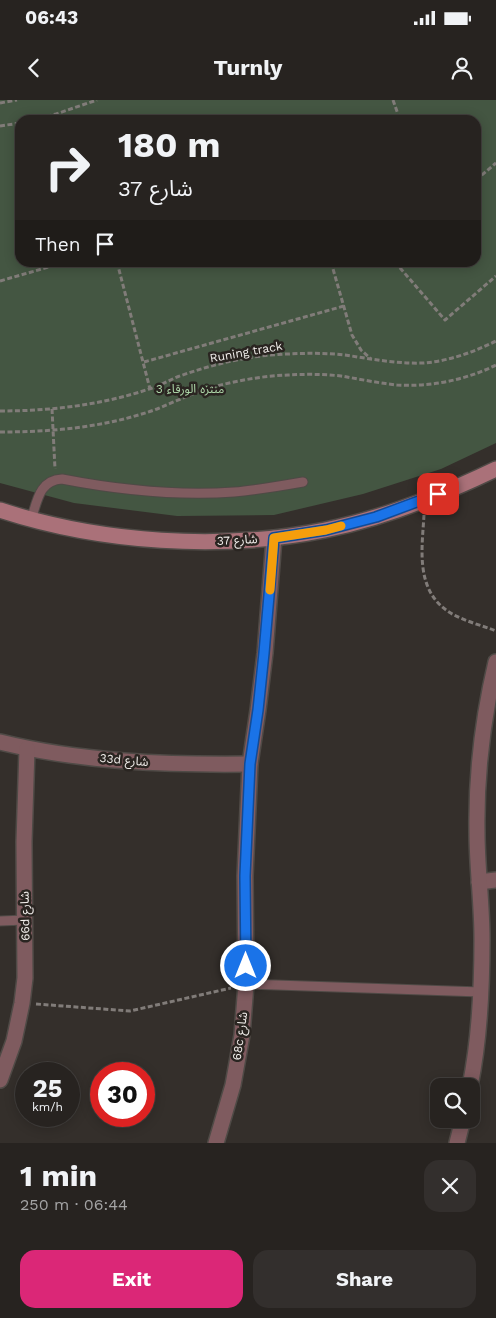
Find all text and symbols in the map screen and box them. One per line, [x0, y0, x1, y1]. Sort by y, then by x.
text: 06:43 [25, 6, 78, 29]
icon: back [20, 54, 48, 82]
icon: person [448, 54, 476, 82]
text: Turnly [214, 55, 282, 80]
text: 180 m [118, 124, 221, 166]
icon: right [35, 135, 100, 200]
text: شارع 37 [118, 176, 193, 201]
icon: arrive [91, 230, 119, 258]
text: Then [35, 233, 81, 256]
street label: Runing track [209, 339, 284, 365]
park label: منتزه الورقاء 3 [156, 382, 224, 396]
pin [417, 473, 459, 515]
icon: arrive [424, 480, 452, 508]
street label: شارع 37 [216, 532, 258, 550]
street label: 33d شارع [99, 751, 149, 771]
street label: 66d شارع [18, 891, 34, 941]
position arrow [219, 939, 271, 991]
street label: 68c شارع [230, 1011, 252, 1061]
speed limit sign: 30 [90, 1062, 155, 1127]
text: 25 [33, 1074, 62, 1103]
map controls [430, 1078, 480, 1128]
button: search [430, 1078, 480, 1128]
text: km/h [32, 1100, 63, 1114]
text: 1 min [20, 1158, 97, 1193]
button: close [424, 1160, 476, 1212]
text: 250 m · 06:44 [20, 1195, 128, 1214]
button: Exit [20, 1250, 243, 1308]
button: Share [253, 1250, 476, 1308]

